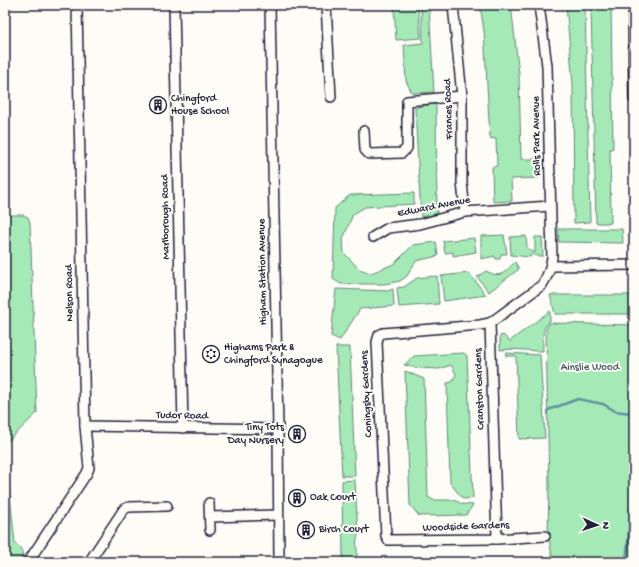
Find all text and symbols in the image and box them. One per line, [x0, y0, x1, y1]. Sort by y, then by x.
street label: Frances Road [442, 77, 456, 141]
place label: Chingford House School [171, 92, 230, 118]
building icon: Chingford House School [148, 95, 168, 115]
street label: Rolls Park Avenue [530, 96, 544, 176]
street label: Marlborough Road [159, 173, 173, 260]
street label: Edward Avenue [397, 194, 472, 220]
street label: Higham Station Avenue [256, 218, 270, 325]
street label: Nelson Road [63, 263, 76, 322]
place label: Highams Park & Chingford Synagogue [224, 342, 323, 367]
synagogue icon: Highams Park & Chingford Synagogue [201, 344, 221, 364]
street label: Cranston Gardens [473, 347, 487, 430]
street label: Coningsby Gardens [359, 349, 375, 438]
park label: Ainslie Wood [561, 362, 621, 374]
street label: Tudor Road [155, 410, 210, 422]
place label: Tiny Tots Day Nursery [226, 422, 285, 447]
building icon: Tiny Tots Day Nursery [287, 424, 307, 444]
building icon: Oak Court [287, 488, 307, 508]
place label: Oak Court [310, 492, 357, 504]
north arrow [577, 505, 617, 545]
street label: Woodside Gardens [422, 519, 510, 535]
building icon: Birch Court [296, 520, 316, 540]
text: N [599, 522, 611, 529]
place label: Birch Court [318, 524, 370, 536]

